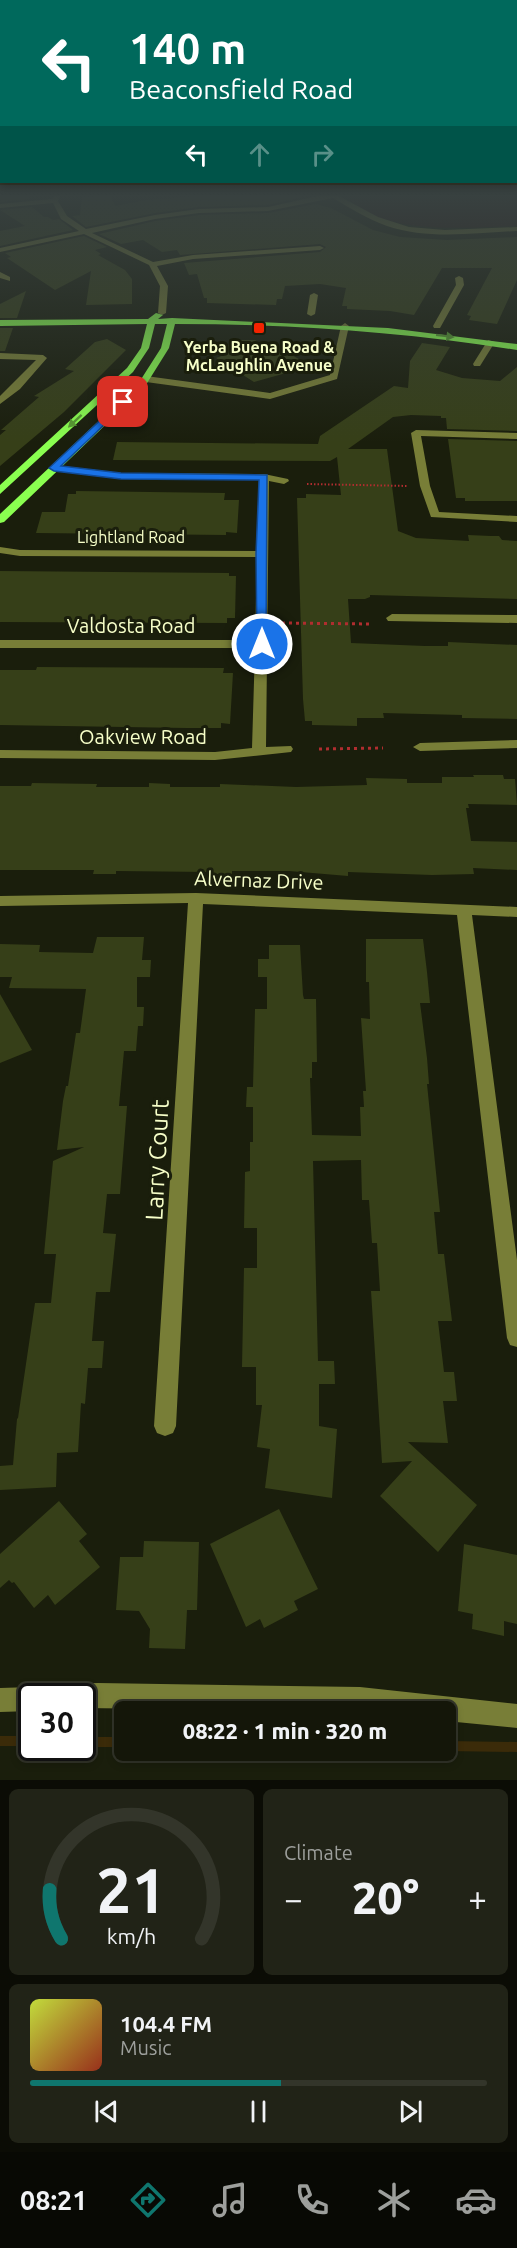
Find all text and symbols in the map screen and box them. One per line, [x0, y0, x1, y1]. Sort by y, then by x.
icon: left [30, 24, 108, 102]
text: 140 m [129, 25, 246, 72]
text: Beaconsfield Road [129, 74, 353, 104]
icon: left [180, 138, 213, 171]
icon: ahead [243, 138, 276, 171]
icon: right [306, 138, 339, 171]
marker: Yerba Buena Road & McLaughlin Avenue [252, 321, 266, 335]
one-way arrow [436, 332, 455, 341]
place label: Yerba Buena Road & McLaughlin Avenue [184, 338, 334, 374]
pin [97, 376, 148, 427]
icon: arrive [106, 385, 139, 418]
one-way arrow [67, 414, 82, 428]
street label: Lightland Road [77, 528, 185, 546]
position arrow [230, 612, 294, 676]
street label: Valdosta Road [67, 614, 195, 637]
street label: Oakview Road [79, 725, 207, 748]
street label: Alvernaz Drive [194, 866, 324, 894]
street label: Larry Court [140, 1098, 174, 1221]
speed limit sign: 30 [18, 1683, 96, 1761]
text: 08:22 · 1 min · 320 m [183, 1718, 387, 1743]
text: Climate [284, 1841, 353, 1864]
text: 21 [96, 1855, 167, 1925]
text: 20° [352, 1872, 419, 1923]
text: − [284, 1880, 303, 1917]
text: + [468, 1880, 487, 1917]
text: km/h [107, 1924, 156, 1948]
text: 104.4 FM [120, 2011, 212, 2036]
text: Music [120, 2036, 172, 2059]
icon: previous [90, 2095, 123, 2128]
icon: pause [242, 2095, 275, 2128]
icon: next [394, 2095, 427, 2128]
icon: directions [127, 2179, 169, 2221]
icon: music [209, 2179, 251, 2221]
icon: phone [291, 2179, 333, 2221]
icon: climate [373, 2179, 415, 2221]
icon: car [455, 2179, 497, 2221]
text: 08:21 [20, 2185, 88, 2215]

